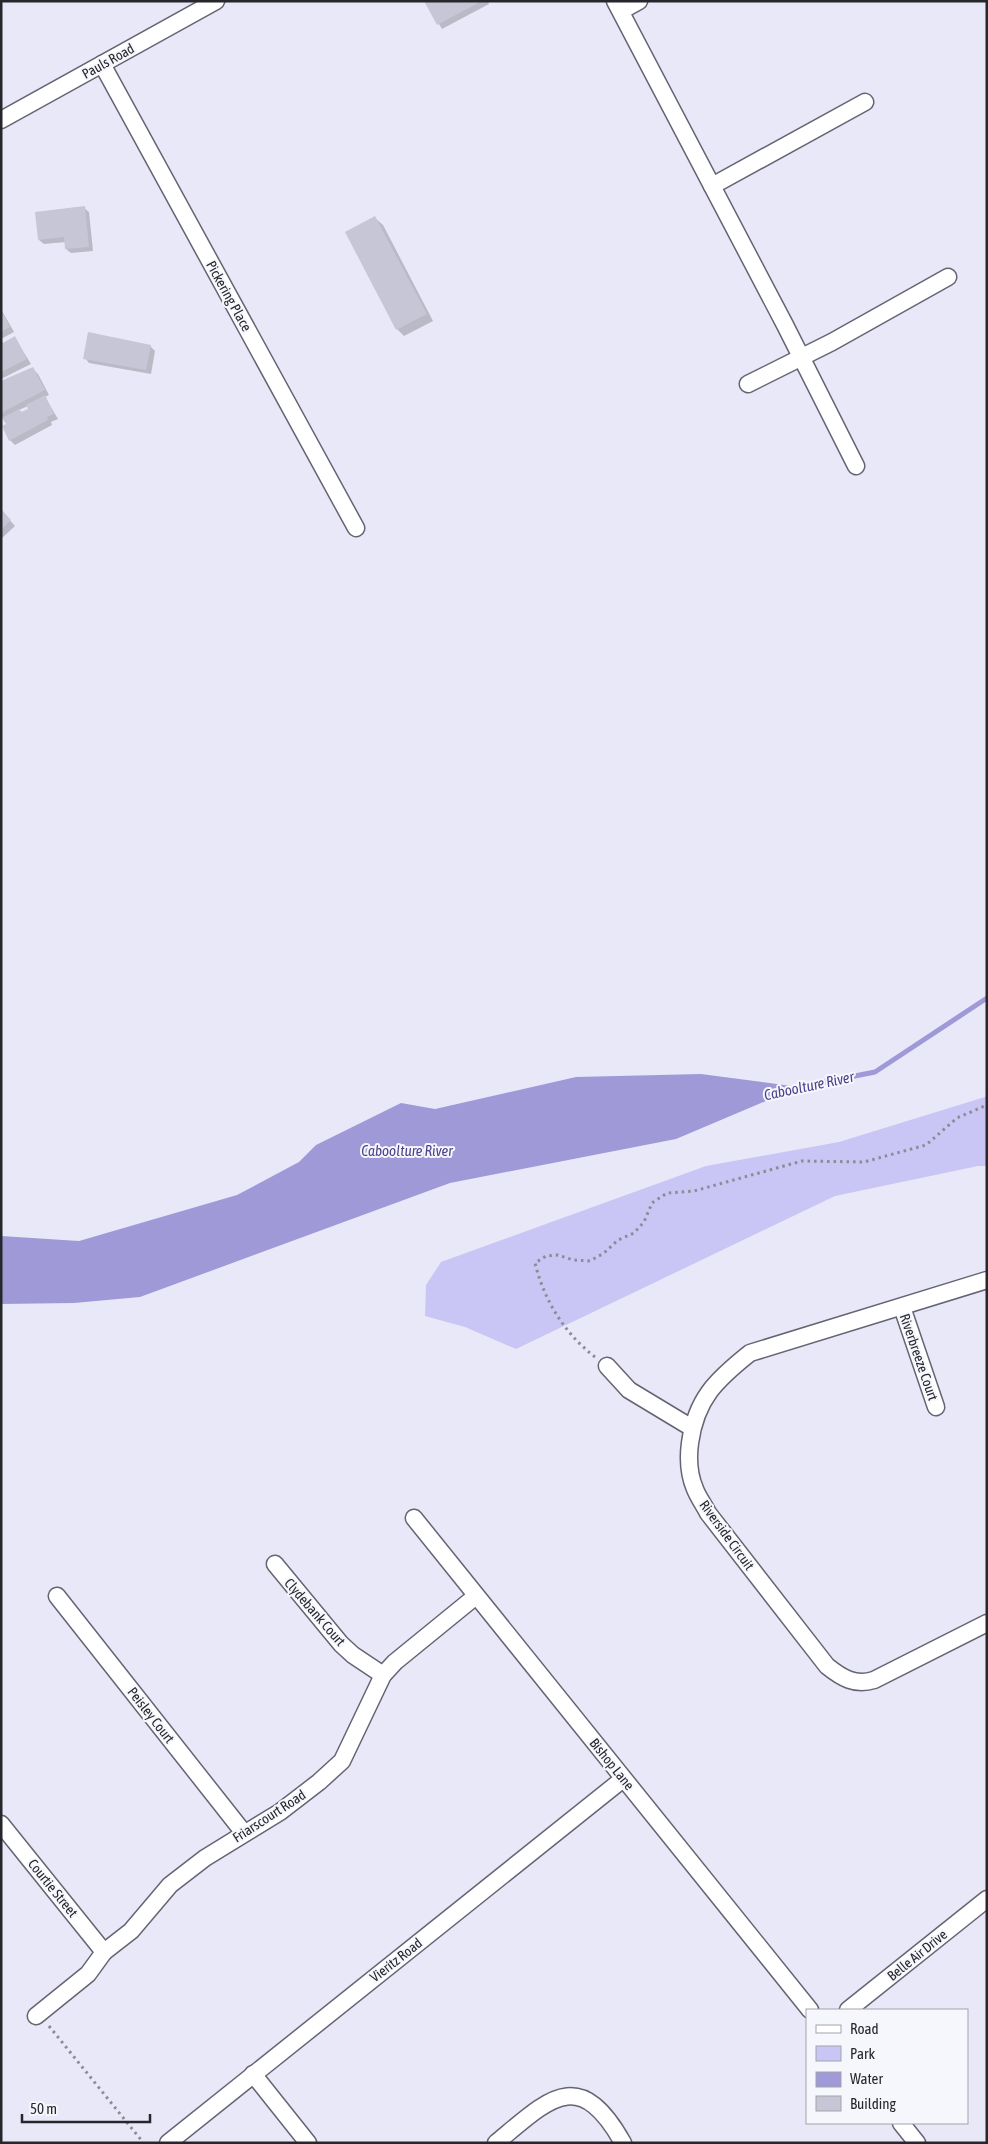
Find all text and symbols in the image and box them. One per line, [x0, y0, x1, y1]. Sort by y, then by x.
street label: Pauls Road [79, 40, 137, 82]
street label: Pickering Place [203, 258, 255, 334]
water label: Caboolture River [762, 1068, 856, 1103]
water label: Caboolture River [361, 1142, 453, 1159]
street label: Riverbreeze Court [897, 1312, 941, 1402]
street label: Riverside Circuit [696, 1497, 758, 1573]
street label: Clydebank Court [281, 1575, 349, 1649]
street label: Peisley Court [124, 1684, 178, 1746]
street label: Bishop Lane [586, 1735, 638, 1793]
street label: Friarscourt Road [230, 1787, 308, 1845]
street label: Courtie Street [25, 1856, 81, 1920]
street label: Belle Air Drive [884, 1926, 950, 1984]
street label: Vieritz Road [367, 1935, 425, 1985]
legend [806, 2009, 968, 2124]
text: Road [850, 2020, 879, 2037]
text: Park [850, 2045, 875, 2062]
text: Water [850, 2070, 883, 2087]
scale bar [22, 2092, 150, 2124]
text: Building [850, 2095, 896, 2112]
text: 50 m [30, 2100, 57, 2117]

